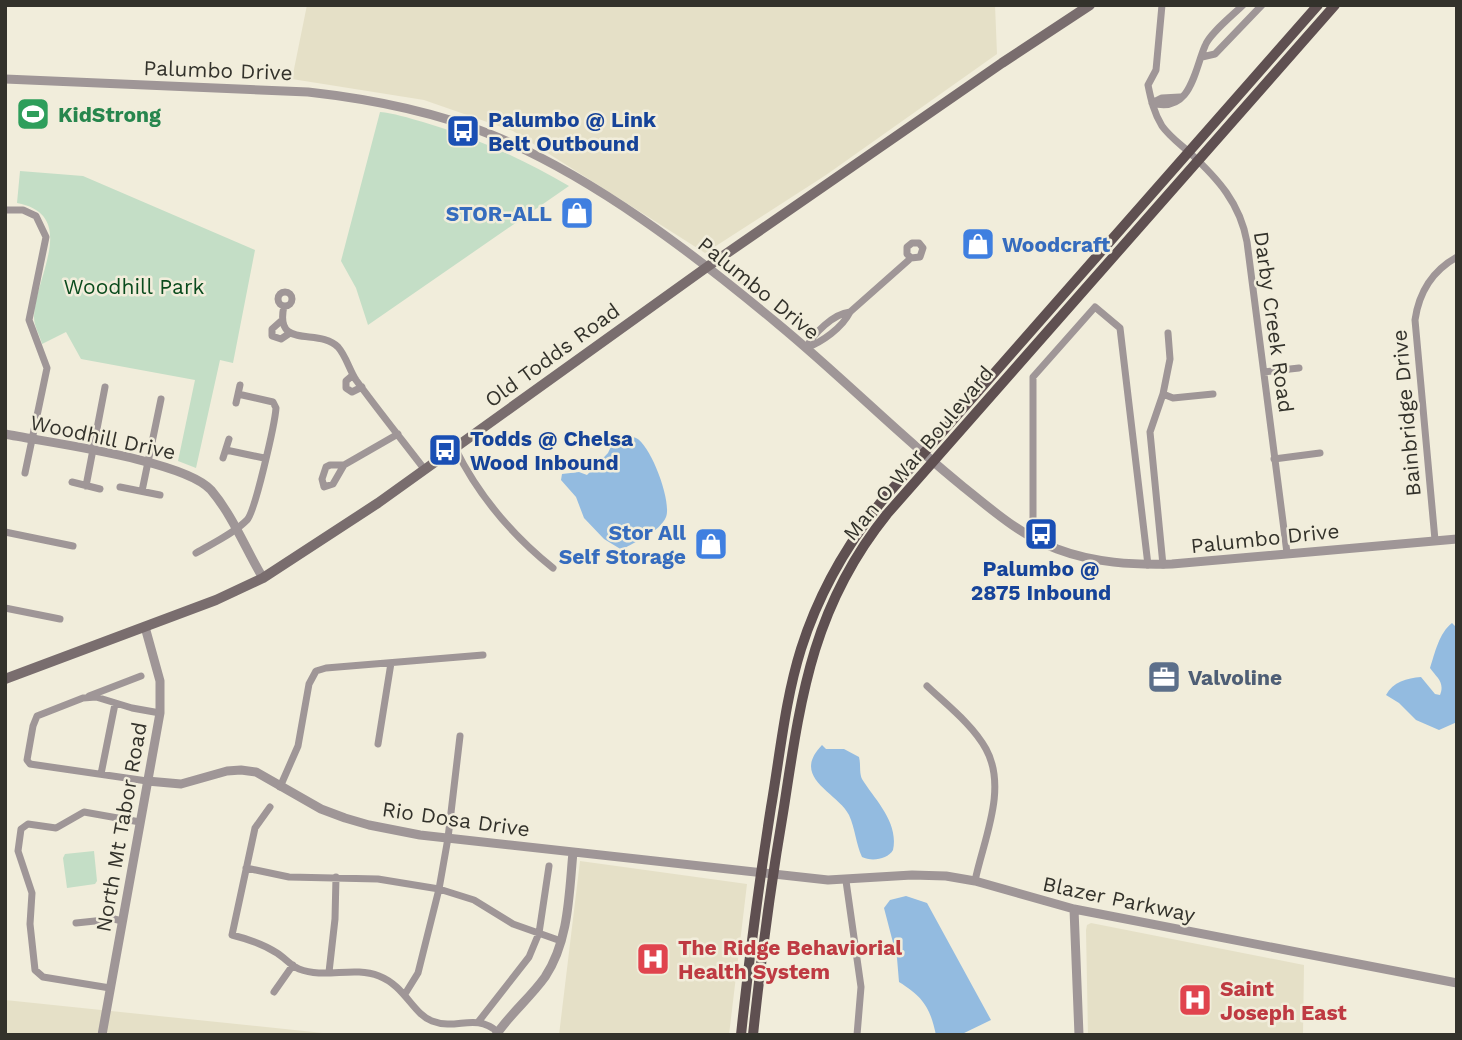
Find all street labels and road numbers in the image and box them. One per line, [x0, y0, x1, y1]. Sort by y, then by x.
street label: Palumbo Drive [143, 55, 293, 85]
street label: Darby Creek Road [1249, 230, 1299, 414]
street label: Palumbo Drive [693, 231, 825, 345]
street label: Old Todds Road [480, 298, 624, 412]
street label: Bainbridge Drive [1386, 329, 1426, 497]
street label: Man O War Boulevard [838, 361, 998, 545]
street label: Woodhill Drive [28, 409, 178, 465]
street label: Palumbo Drive [1189, 518, 1341, 558]
street label: North Mt Tabor Road [90, 720, 152, 934]
street label: Rio Dosa Drive [381, 796, 531, 842]
street label: Blazer Parkway [1041, 871, 1198, 927]

